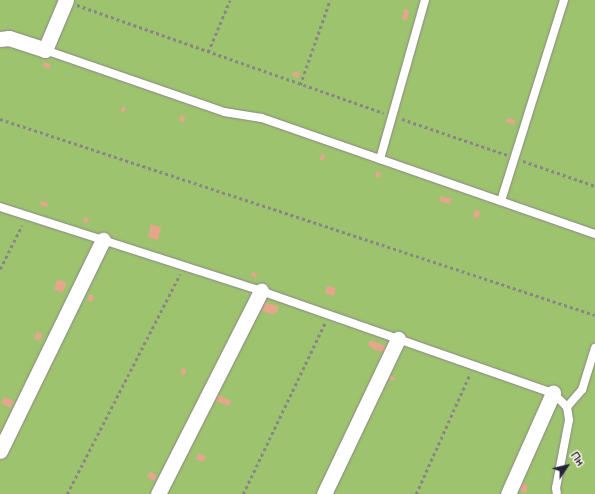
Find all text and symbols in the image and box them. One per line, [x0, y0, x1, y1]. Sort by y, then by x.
north arrow [547, 446, 587, 486]
text: Пн [568, 449, 587, 469]

